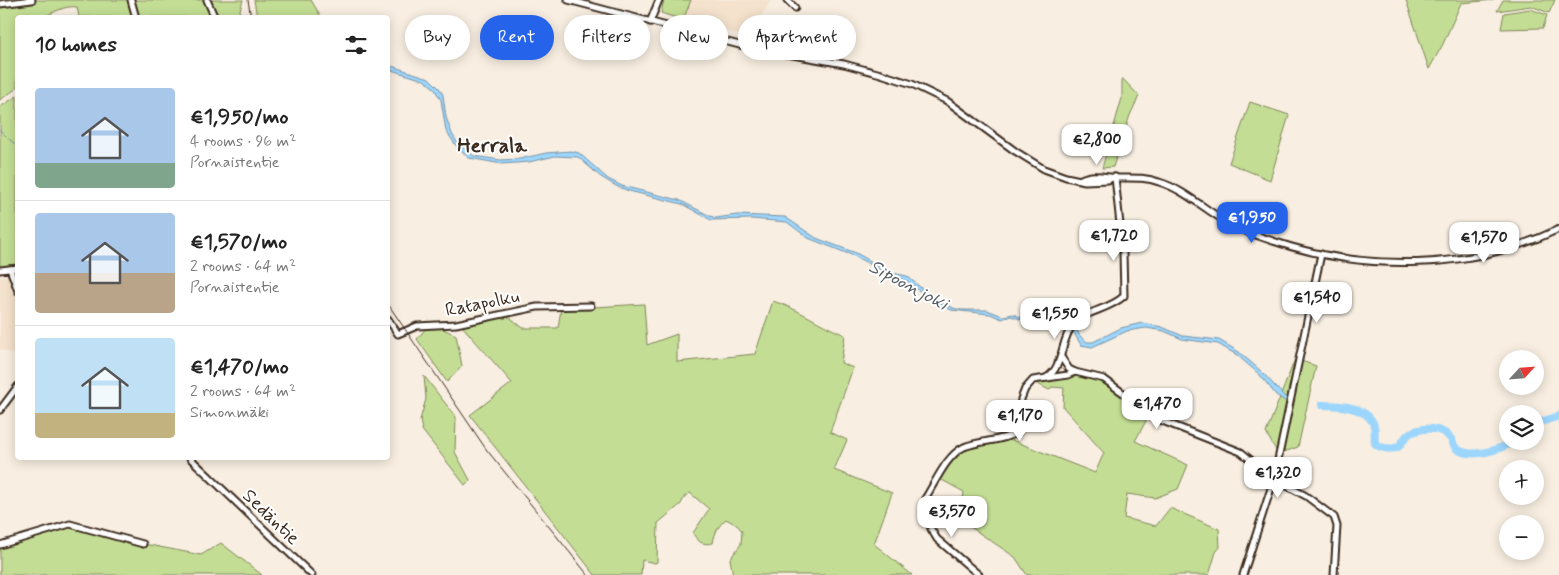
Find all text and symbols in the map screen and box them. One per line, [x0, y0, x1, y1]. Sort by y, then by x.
chip: Buy [405, 15, 470, 60]
chip: Rent [480, 15, 554, 60]
chip: Filters [564, 15, 650, 60]
chip: New [660, 15, 728, 60]
chip: Apartment [738, 15, 856, 60]
text: 10 homes [35, 31, 117, 59]
icon: filters [342, 31, 370, 59]
text: €1,950/mo [190, 103, 289, 131]
icon: home [75, 108, 135, 168]
pin: €2,800 [1056, 124, 1138, 166]
text: €2,800 [1072, 129, 1122, 150]
text: 4 rooms · 96 m² [190, 131, 296, 152]
district label: Herrala [457, 132, 528, 160]
text: Pornaistentie [190, 152, 279, 173]
pin: €1,950 [1211, 202, 1293, 244]
text: €1,950 [1228, 207, 1276, 228]
pin: €1,720 [1073, 220, 1155, 262]
pin: €1,570 [1443, 222, 1525, 264]
text: €1,720 [1090, 225, 1138, 246]
text: €1,570 [1460, 227, 1508, 248]
text: €1,570/mo [190, 228, 287, 256]
icon: home [75, 233, 135, 293]
water label: Sipoonjoki [864, 253, 954, 318]
text: 2 rooms · 64 m² [190, 256, 296, 277]
text: Pornaistentie [190, 277, 279, 298]
pin: €1,540 [1276, 282, 1358, 324]
street label: Ratapolku [443, 284, 521, 323]
text: €1,540 [1293, 287, 1341, 308]
pin: €1,550 [1014, 298, 1096, 340]
text: €1,550 [1031, 303, 1079, 324]
north arrow [1499, 350, 1544, 395]
map controls [1499, 350, 1544, 560]
text: €1,470/mo [190, 353, 289, 381]
icon: home [75, 358, 135, 418]
text: 2 rooms · 64 m² [190, 381, 296, 402]
pin: €1,470 [1116, 388, 1198, 430]
text: €1,470 [1133, 393, 1181, 414]
pin: €1,170 [979, 400, 1061, 442]
text: Simonmäki [190, 402, 269, 423]
text: €1,170 [997, 405, 1043, 426]
button: layers [1499, 405, 1544, 450]
pin: €1,320 [1237, 456, 1319, 499]
button: + [1499, 460, 1544, 505]
text: €1,320 [1255, 462, 1301, 483]
street label: Sedäntie [237, 484, 305, 551]
pin: €3,570 [911, 496, 993, 538]
text: €3,570 [928, 501, 976, 522]
button: − [1499, 515, 1544, 560]

